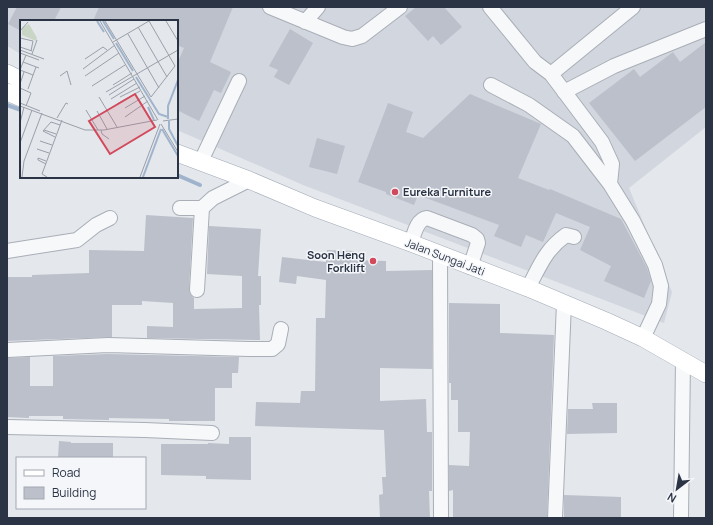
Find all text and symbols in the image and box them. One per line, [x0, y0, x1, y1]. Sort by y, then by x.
inset map [20, 20, 178, 178]
place label: Eureka Furniture [403, 184, 492, 199]
marker: Eureka Furniture [390, 187, 400, 197]
street label: Jalan Sungai Jati [403, 234, 487, 279]
place label: Soon Heng Forklift [307, 247, 365, 275]
marker: Soon Heng Forklift [368, 256, 378, 266]
legend [16, 457, 146, 509]
text: Road [52, 464, 80, 481]
north arrow [657, 469, 697, 509]
text: Building [52, 484, 96, 501]
text: N [664, 489, 679, 506]

